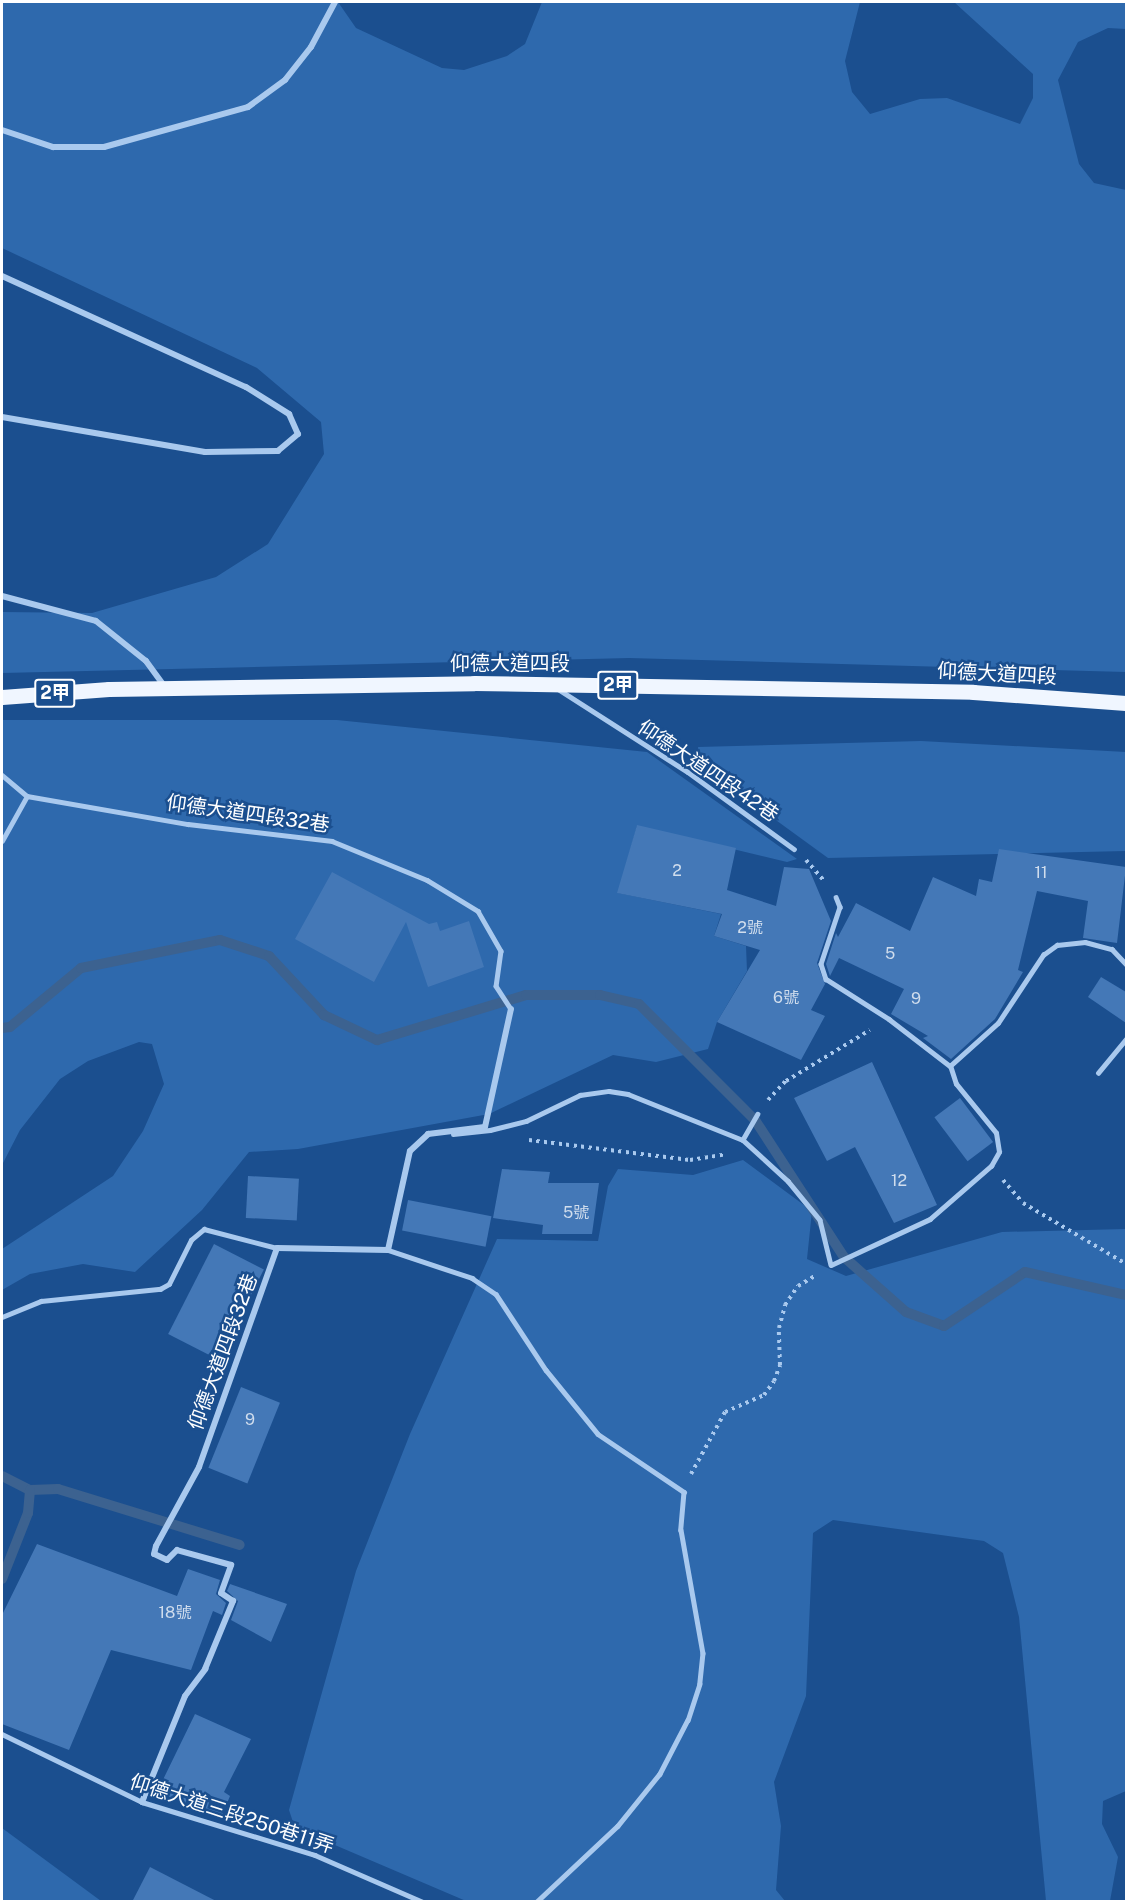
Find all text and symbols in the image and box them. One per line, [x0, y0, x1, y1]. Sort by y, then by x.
street label: 仰德大道四段 [450, 651, 570, 675]
street label: 仰德大道四段 [936, 659, 1058, 689]
road number: 2甲 [597, 670, 639, 700]
road number: 2甲 [34, 678, 76, 708]
street label: 仰德大道四段42巷 [633, 715, 783, 827]
street label: 仰德大道四段32巷 [165, 791, 331, 837]
house number: 2 [672, 861, 682, 881]
house number: 11 [1034, 863, 1048, 883]
house number: 2號 [737, 918, 763, 938]
house number: 5 [885, 944, 895, 964]
house number: 6號 [773, 988, 799, 1008]
house number: 9 [911, 989, 921, 1009]
house number: 12 [891, 1171, 907, 1191]
house number: 5號 [563, 1203, 589, 1223]
street label: 仰德大道四段32巷 [184, 1271, 262, 1433]
house number: 9 [245, 1410, 255, 1430]
house number: 18號 [159, 1603, 191, 1623]
street label: 仰德大道三段250巷11弄 [127, 1770, 337, 1858]

